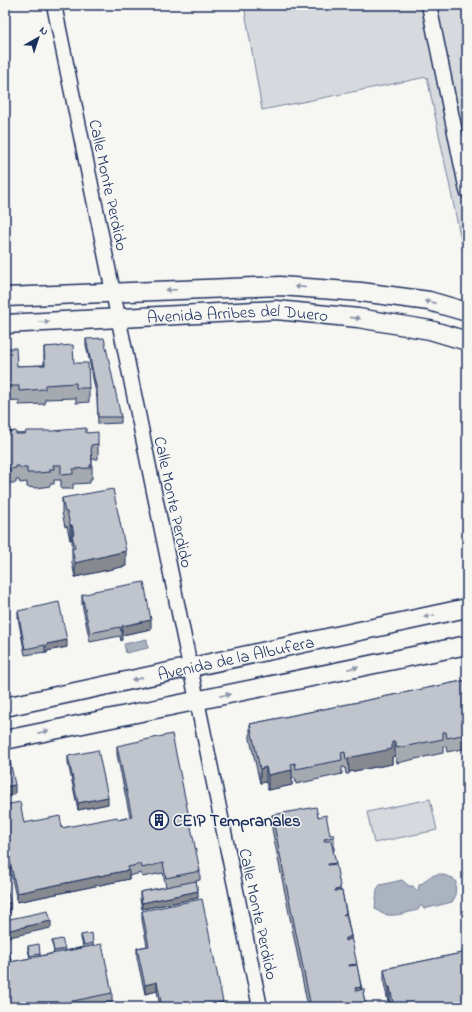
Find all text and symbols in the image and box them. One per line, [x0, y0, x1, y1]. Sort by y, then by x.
north arrow [18, 18, 58, 58]
text: N [36, 22, 52, 40]
street label: Calle Monte Perdido [81, 117, 134, 254]
one-way arrow [294, 284, 306, 291]
one-way arrow [164, 287, 177, 293]
one-way arrow [423, 298, 436, 304]
street label: Avenida Arribes del Duero [147, 299, 329, 331]
one-way arrow [349, 314, 361, 321]
one-way arrow [38, 318, 50, 325]
street label: Calle Monte Perdido [146, 434, 199, 571]
one-way arrow [423, 614, 435, 620]
street label: Avenida de la Albufera [156, 630, 317, 688]
one-way arrow [347, 665, 359, 671]
one-way arrow [131, 676, 144, 682]
one-way arrow [219, 691, 232, 697]
one-way arrow [37, 729, 49, 735]
building icon: CEIP Tempranales [148, 809, 170, 831]
place label: CEIP Tempranales [173, 809, 301, 834]
street label: Calle Monte Perdido [231, 846, 284, 983]

